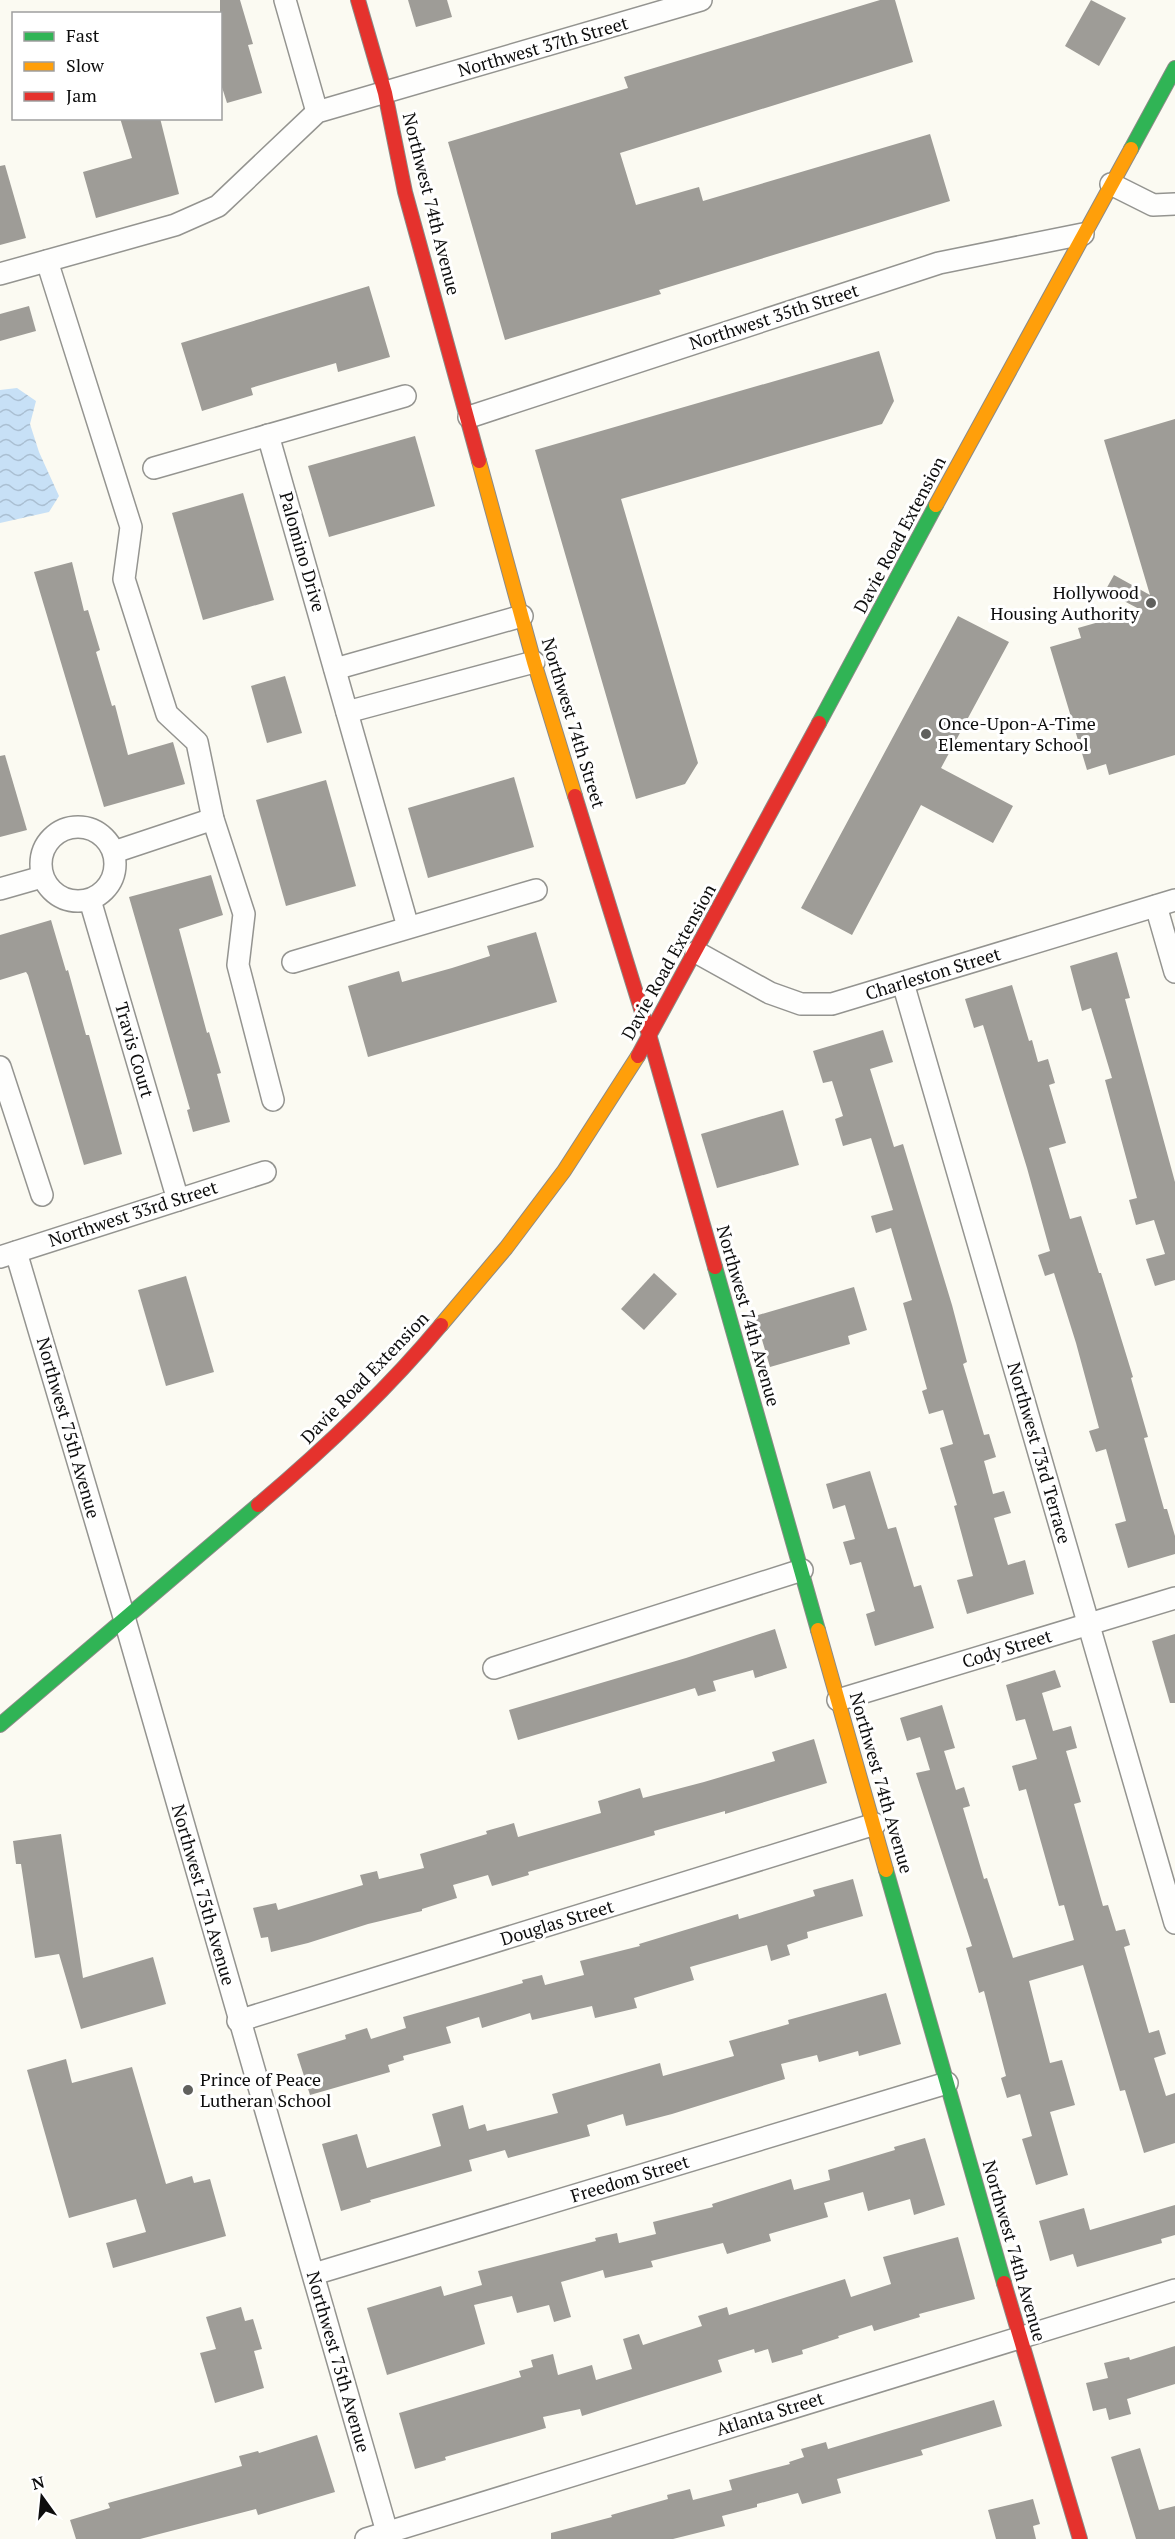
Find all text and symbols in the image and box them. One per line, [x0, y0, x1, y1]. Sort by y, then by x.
street label: Northwest 37th Street [455, 10, 631, 82]
legend [12, 12, 222, 120]
text: Fast [66, 23, 100, 47]
text: Slow [66, 53, 105, 77]
text: Jam [66, 83, 97, 107]
street label: Northwest 74th Avenue [398, 110, 466, 298]
street label: Northwest 35th Street [686, 277, 862, 355]
street label: Davie Road Extension [848, 452, 951, 617]
street label: Palomino Drive [274, 489, 332, 615]
place label: Hollywood Housing Authority [990, 580, 1140, 625]
marker: Hollywood Housing Authority [1144, 596, 1158, 610]
street label: Northwest 74th Street [537, 635, 611, 811]
place label: Once-Upon-A-Time Elementary School [938, 711, 1096, 756]
marker: Once-Upon-A-Time Elementary School [919, 727, 933, 741]
street label: Davie Road Extension [615, 879, 721, 1044]
street label: Charleston Street [862, 941, 1004, 1005]
street label: Travis Court [110, 999, 160, 1101]
street label: Northwest 33rd Street [45, 1174, 221, 1252]
street label: Northwest 74th Avenue [712, 1222, 786, 1409]
street label: Davie Road Extension [295, 1306, 434, 1448]
street label: Northwest 75th Avenue [32, 1334, 106, 1521]
street label: Northwest 73rd Terrace [1003, 1359, 1077, 1546]
street label: Cody Street [959, 1623, 1055, 1673]
street label: Northwest 74th Avenue [845, 1689, 919, 1876]
street label: Northwest 75th Avenue [167, 1801, 241, 1988]
street label: Douglas Street [497, 1893, 617, 1951]
place label: Prince of Peace Lutheran School [200, 2067, 332, 2112]
marker: Prince of Peace Lutheran School [181, 2083, 195, 2097]
street label: Freedom Street [568, 2149, 692, 2207]
street label: Northwest 74th Avenue [978, 2157, 1052, 2344]
street label: Northwest 75th Avenue [302, 2268, 376, 2455]
street label: Atlanta Street [713, 2385, 827, 2441]
north arrow [12, 2467, 72, 2527]
text: N [29, 2470, 47, 2495]

